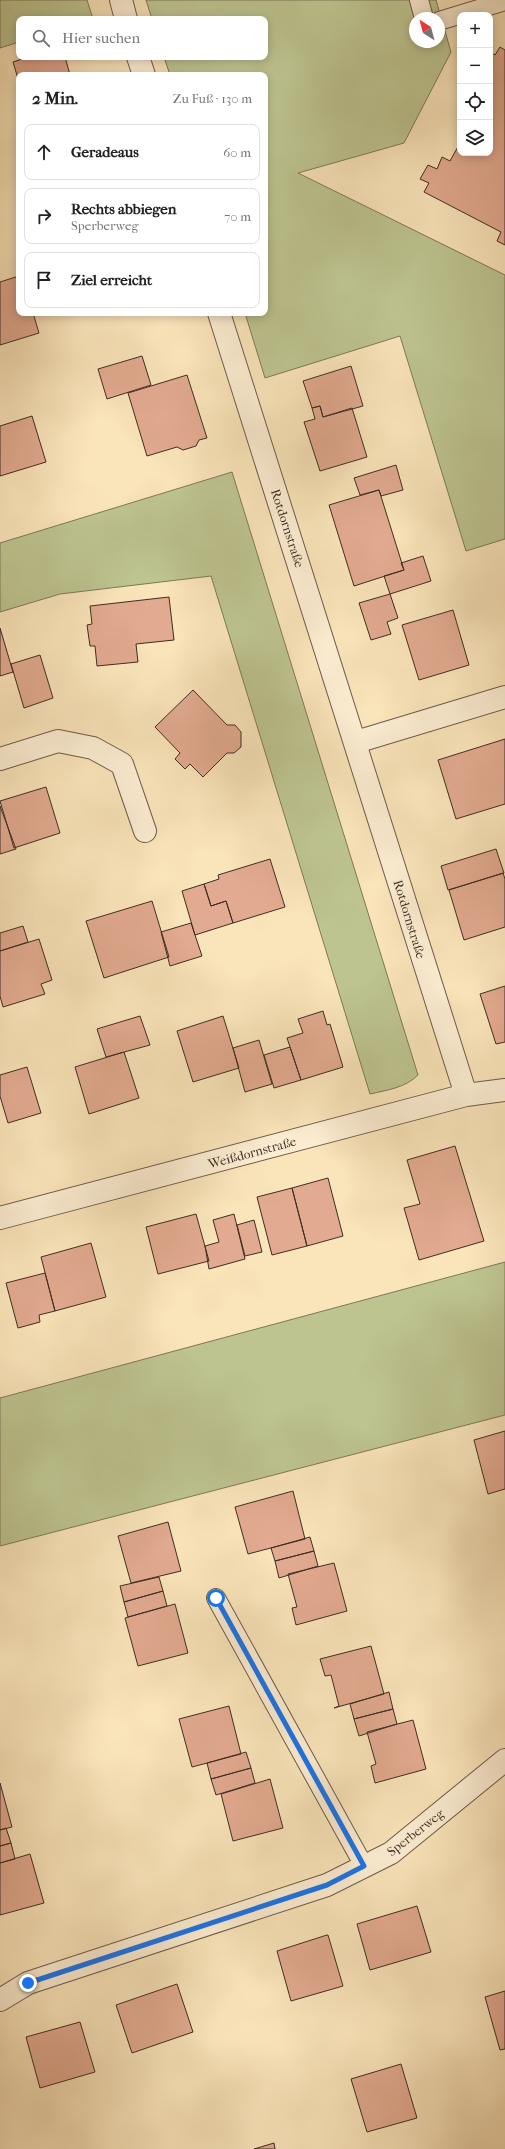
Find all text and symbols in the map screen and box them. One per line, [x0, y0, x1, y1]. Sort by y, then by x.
north arrow [409, 12, 445, 48]
map controls [457, 12, 493, 156]
button: + [457, 12, 493, 48]
search box [16, 16, 268, 60]
icon: search [30, 27, 52, 49]
text: Hier suchen [62, 29, 140, 47]
button: − [457, 48, 493, 84]
button: locate [457, 84, 493, 120]
text: 2 Min. [32, 88, 78, 108]
text: Zu Fuß · 130 m [173, 91, 252, 106]
button: layers [457, 120, 493, 156]
icon: ahead [33, 141, 55, 163]
text: Geradeaus [71, 143, 139, 161]
text: 60 m [223, 145, 251, 160]
text: Rechts abbiegen [71, 200, 176, 218]
icon: right [33, 205, 55, 227]
text: 70 m [224, 209, 251, 224]
text: Sperberweg [71, 218, 138, 233]
icon: arrive [33, 269, 55, 291]
text: Ziel erreicht [71, 271, 152, 289]
street label: Rotdornstraße [268, 487, 307, 570]
street label: Rotdornstraße [390, 878, 429, 961]
street label: Weißdornstraße [206, 1133, 298, 1172]
route start [207, 1589, 225, 1607]
street label: Sperberweg [384, 1805, 447, 1859]
route end [19, 1974, 37, 1992]

